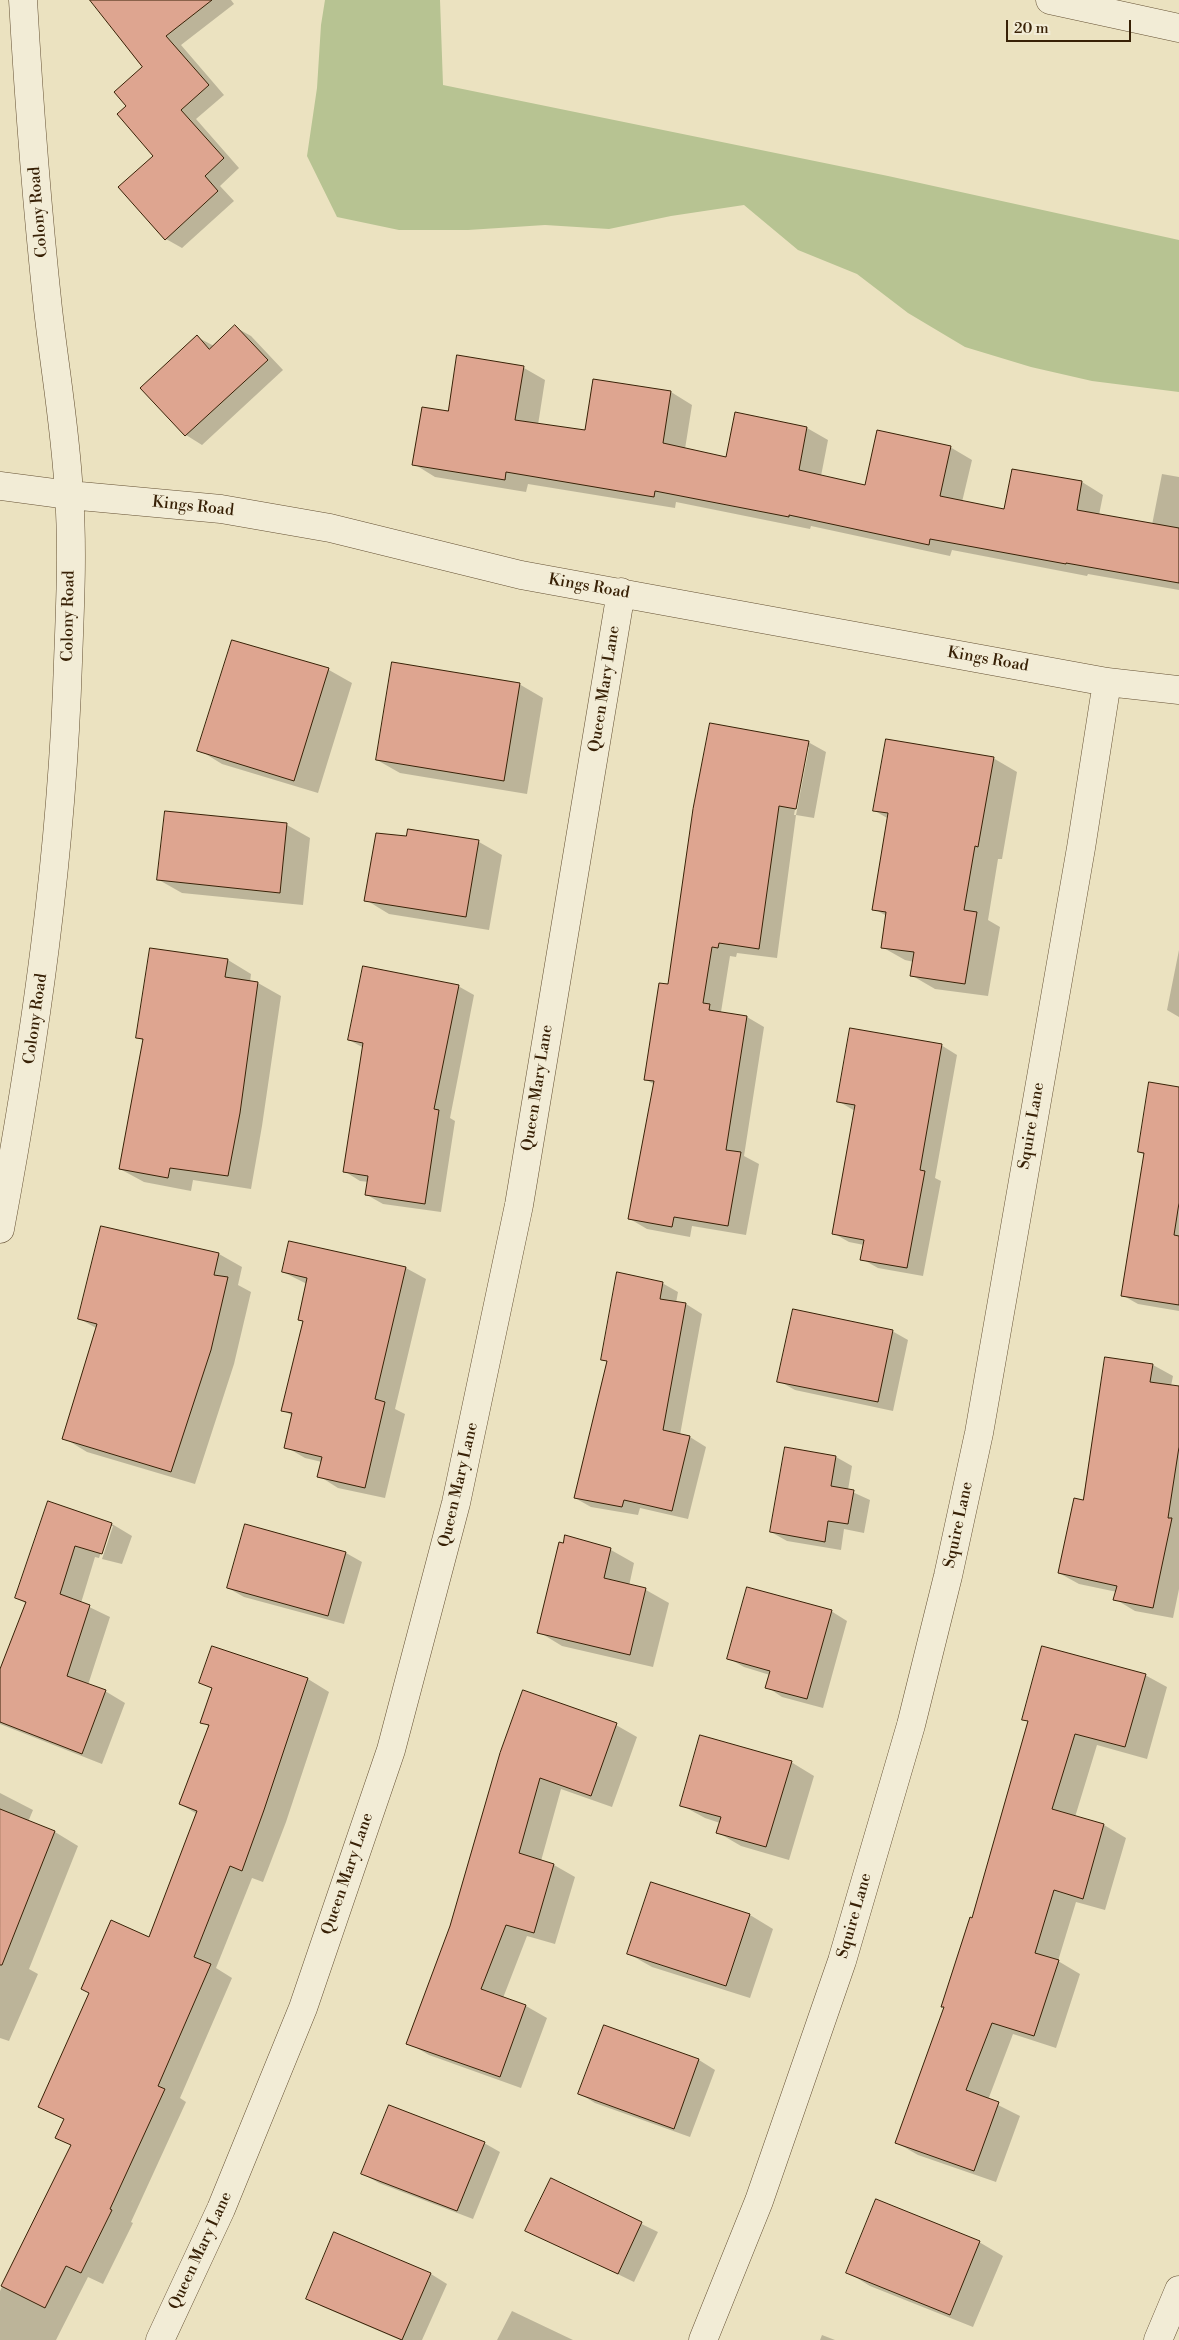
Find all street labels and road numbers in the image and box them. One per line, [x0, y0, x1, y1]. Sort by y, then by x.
street label: Colony Road [25, 166, 53, 258]
street label: Kings Road [151, 493, 235, 521]
street label: Colony Road [59, 570, 79, 662]
street label: Kings Road [547, 570, 631, 604]
street label: Queen Mary Lane [586, 624, 624, 754]
street label: Kings Road [946, 643, 1030, 677]
street label: Colony Road [20, 972, 52, 1066]
street label: Queen Mary Lane [519, 1023, 557, 1153]
street label: Squire Lane [1015, 1081, 1049, 1171]
street label: Queen Mary Lane [435, 1421, 483, 1549]
street label: Squire Lane [940, 1480, 978, 1570]
street label: Queen Mary Lane [318, 1810, 378, 1938]
street label: Squire Lane [834, 1871, 876, 1961]
street label: Queen Mary Lane [165, 2189, 237, 2313]

